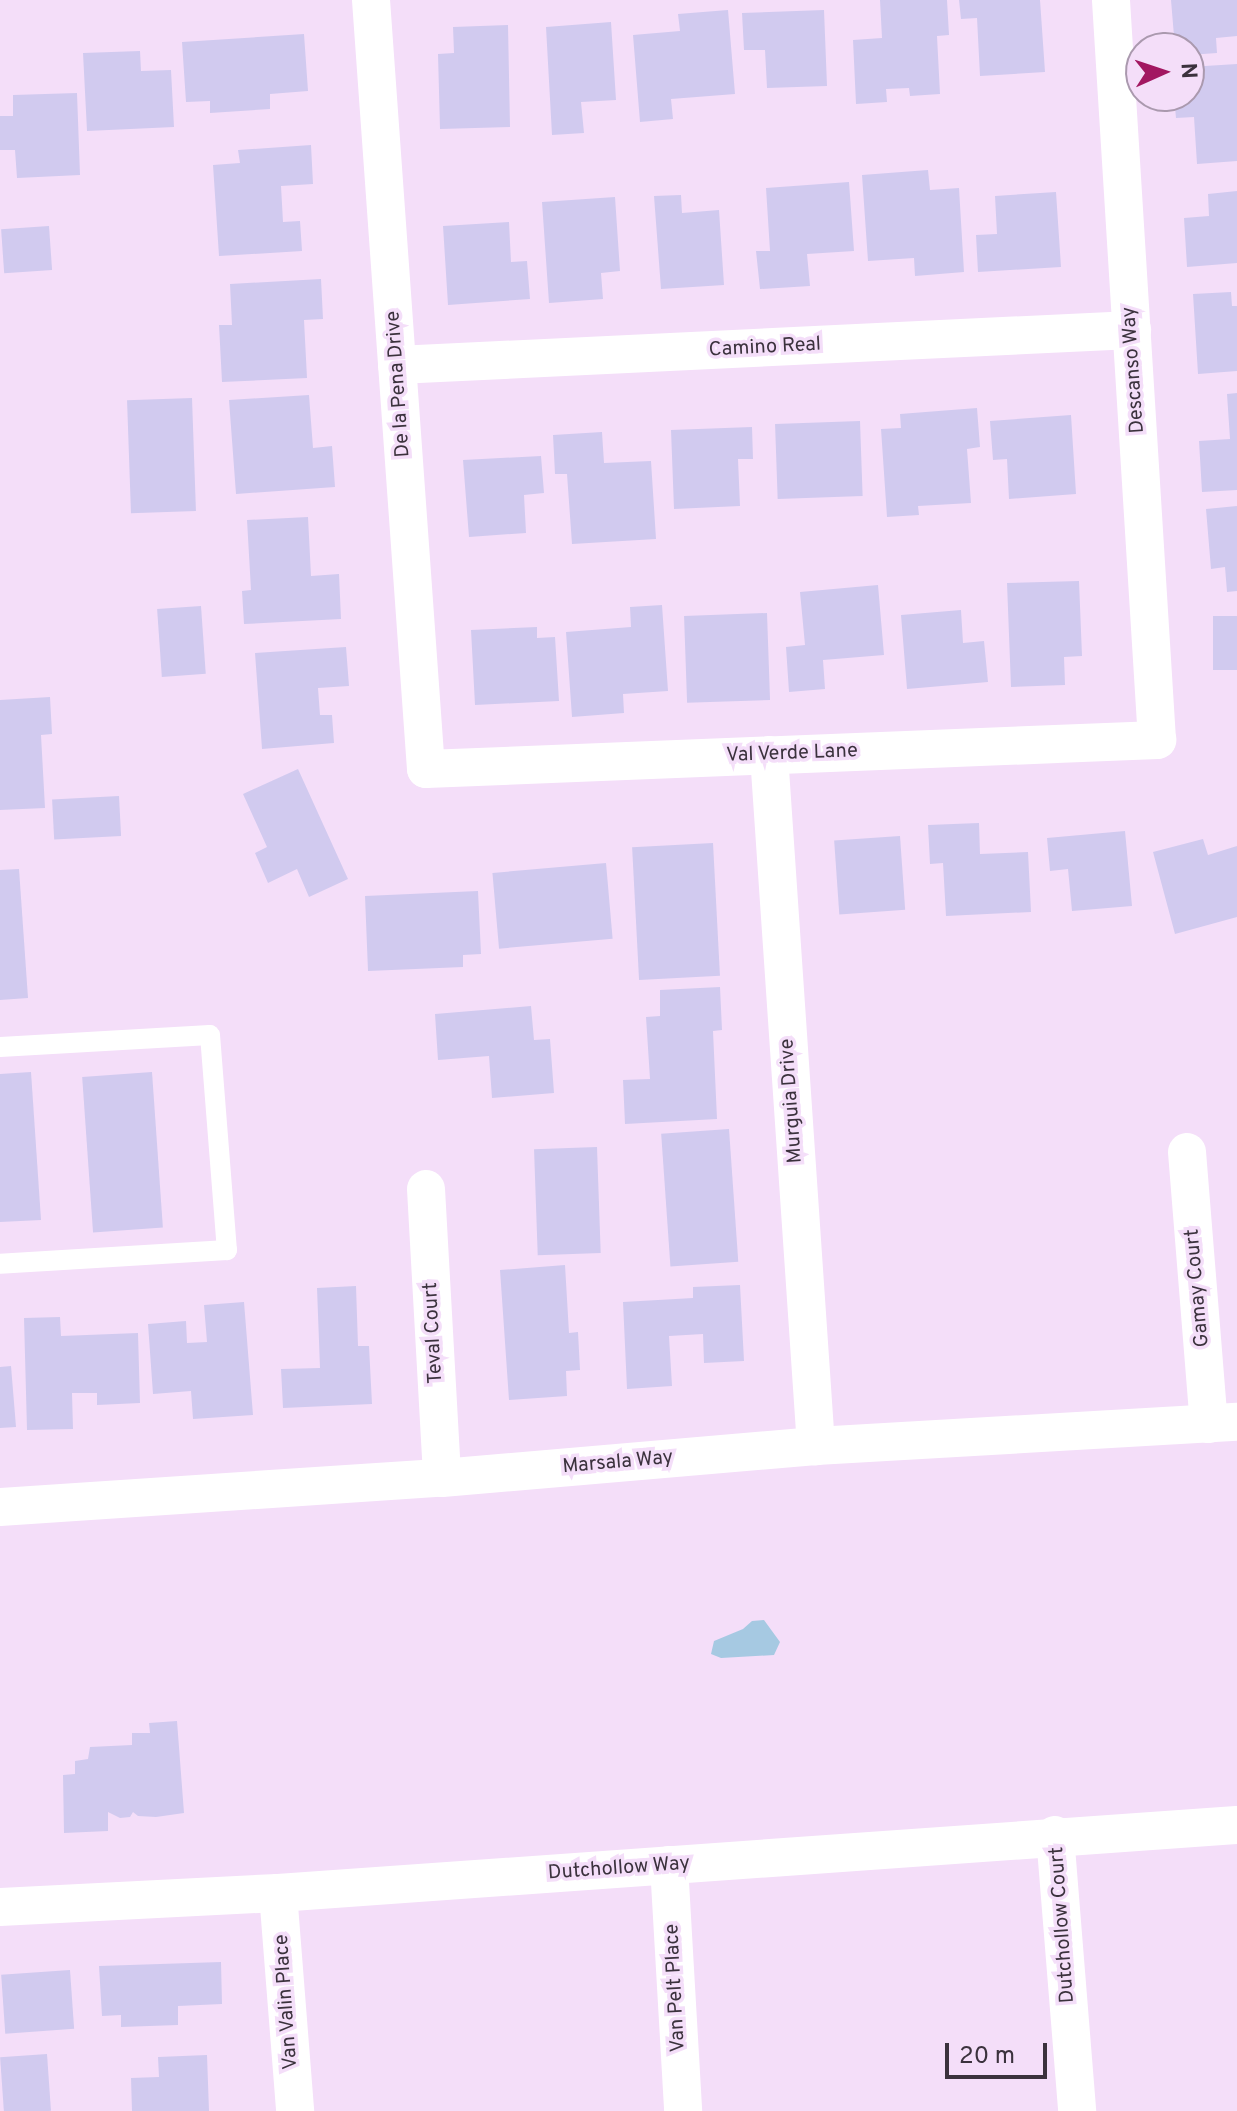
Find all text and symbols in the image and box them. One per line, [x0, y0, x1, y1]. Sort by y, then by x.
north arrow [1125, 32, 1205, 112]
text: N [1174, 62, 1201, 79]
street label: Descanso Way [1118, 306, 1150, 434]
street label: De la Pena Drive [382, 310, 416, 458]
street label: Camino Real [708, 333, 822, 363]
street label: Val Verde Lane [725, 740, 859, 768]
street label: Murguia Drive [776, 1038, 808, 1164]
street label: Gamay Court [1181, 1228, 1215, 1348]
street label: Teval Court [419, 1282, 449, 1384]
street label: Marsala Way [561, 1446, 675, 1480]
street label: Dutchollow Court [1046, 1846, 1080, 2004]
street label: Dutchollow Way [547, 1852, 691, 1886]
street label: Van Pelt Place [661, 1923, 691, 2053]
street label: Van Valin Place [270, 1933, 304, 2071]
scale bar [949, 2027, 1051, 2077]
text: 20 m [959, 2042, 1015, 2072]

